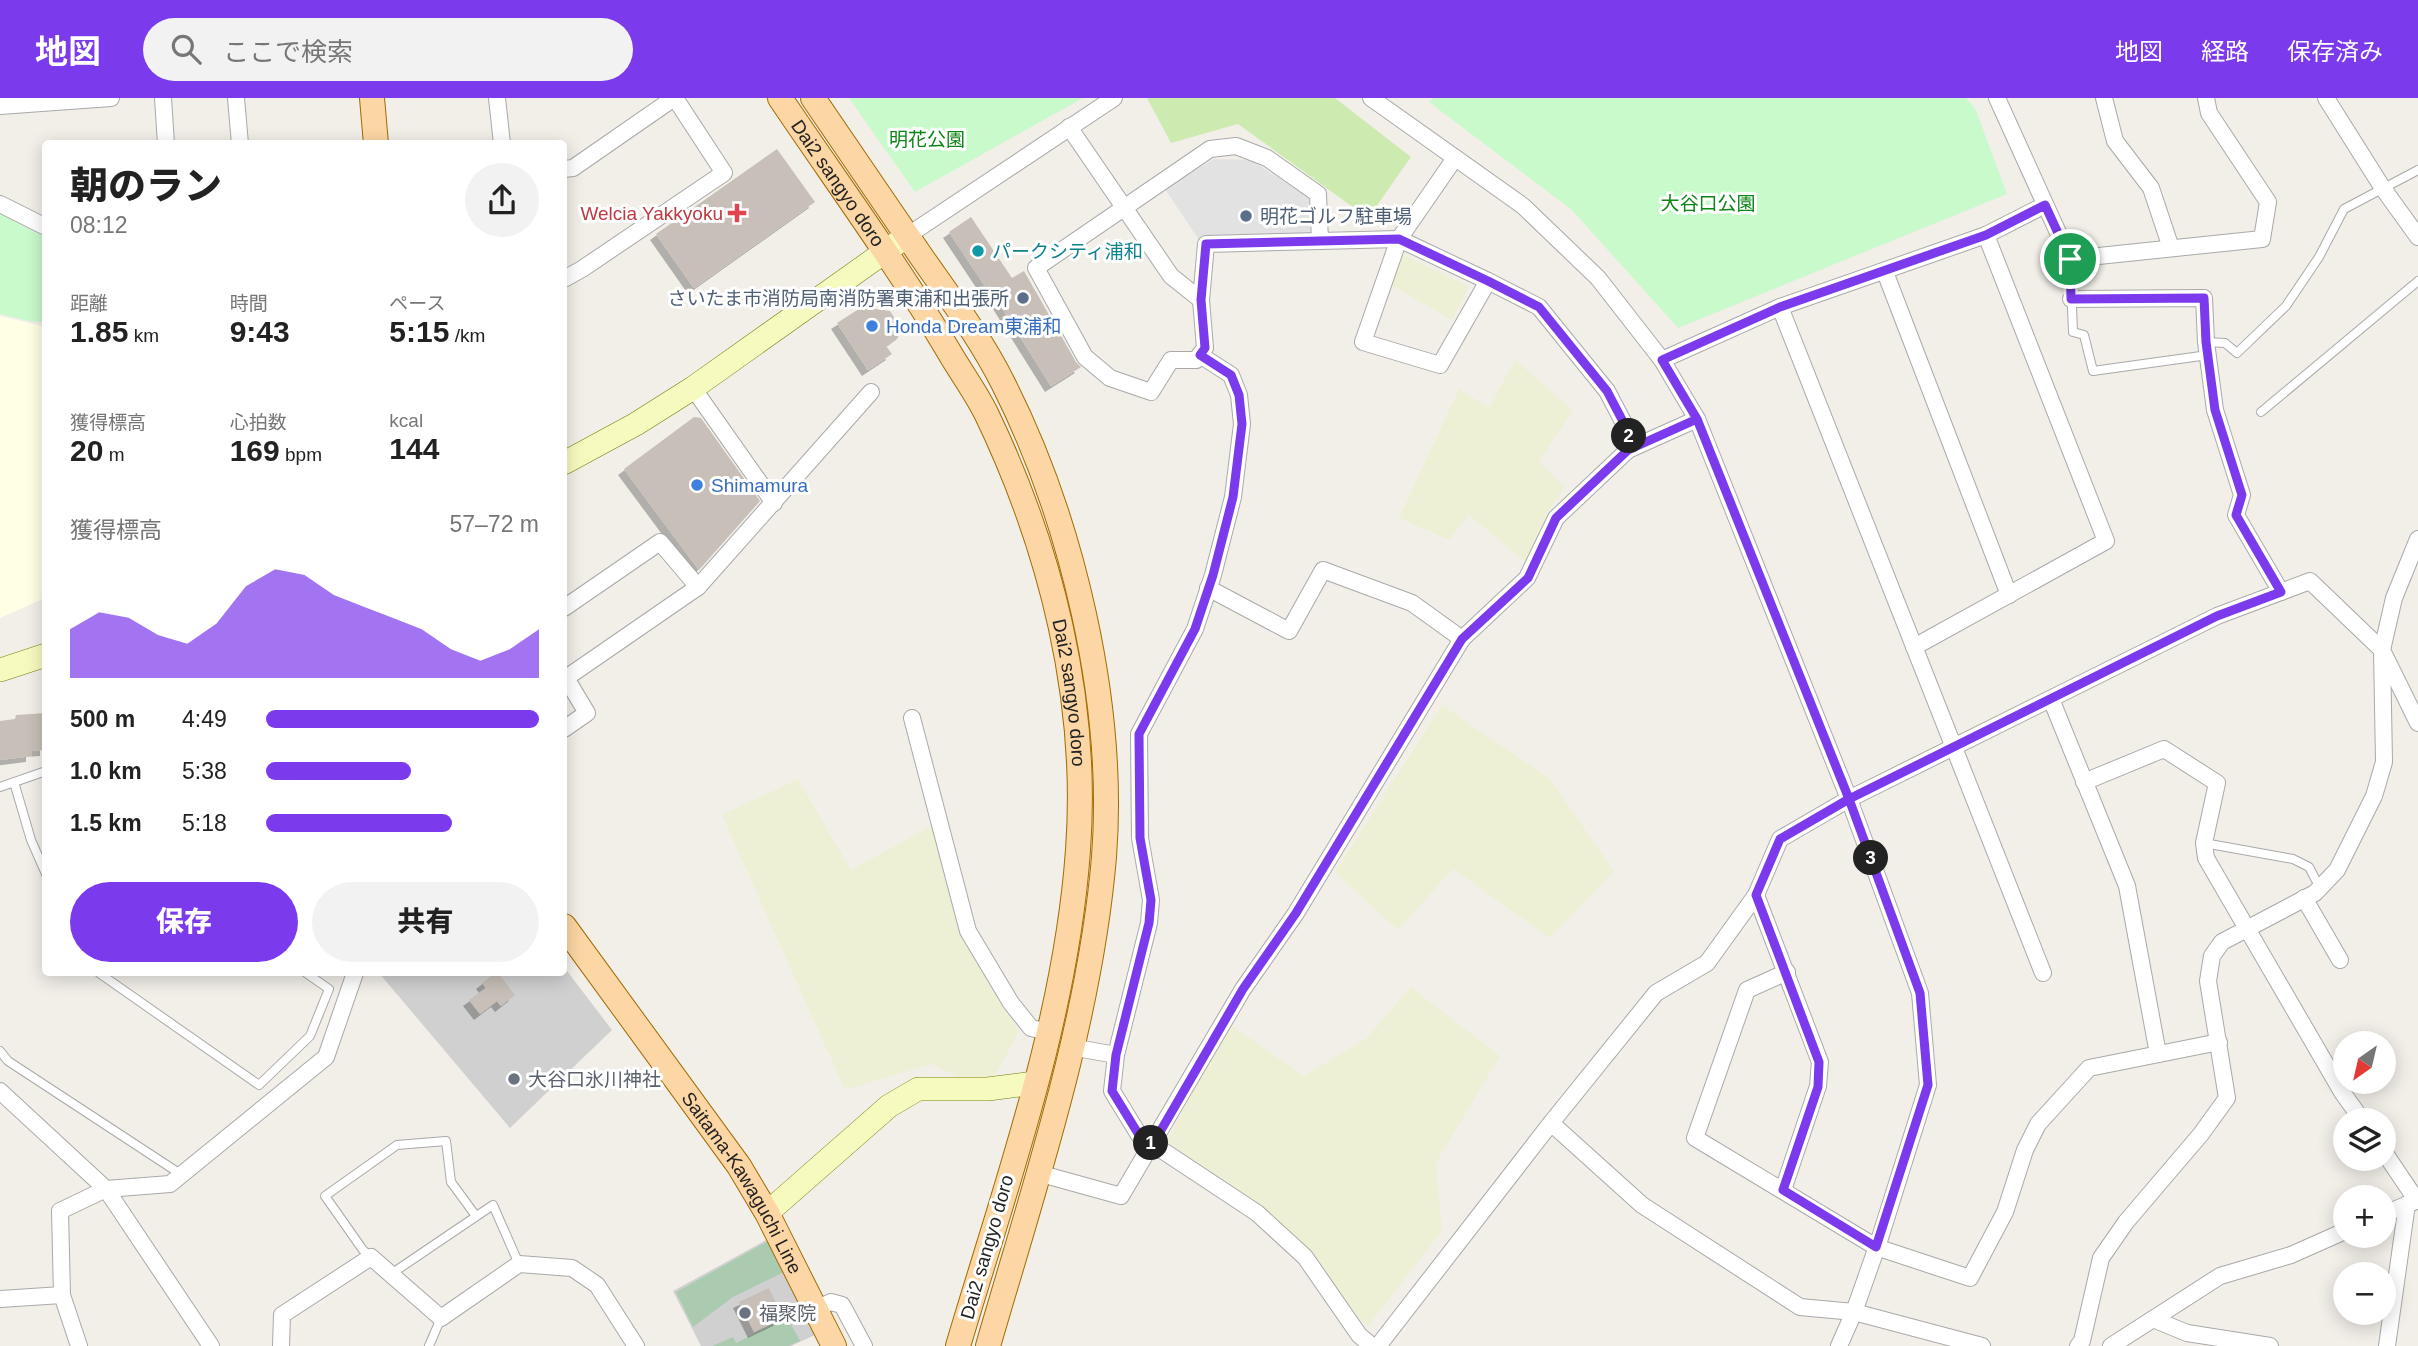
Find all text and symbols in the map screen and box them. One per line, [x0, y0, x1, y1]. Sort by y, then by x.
search box [143, 18, 633, 81]
icon: search [167, 30, 205, 68]
text: 地図 [35, 33, 101, 70]
text: ここで検索 [223, 37, 353, 67]
text: 地図 [2115, 38, 2163, 65]
text: 経路 [2201, 38, 2249, 65]
text: 保存済み [2287, 38, 2383, 65]
street label: Dai2 sangyo doro [787, 115, 889, 250]
park label: 明花公園 [889, 129, 965, 150]
button: share [465, 163, 539, 237]
text: 朝のラン [70, 165, 222, 207]
park label: 大谷口公園 [1660, 193, 1756, 214]
place label: Welcia Yakkyoku [580, 203, 723, 224]
marker: Welcia Yakkyoku [729, 205, 745, 221]
place label: 明花ゴルフ駐車場 [1260, 206, 1412, 227]
marker: 明花ゴルフ駐車場 [1238, 208, 1254, 224]
text: 08:12 [70, 212, 128, 238]
pin [2040, 229, 2100, 289]
icon: arrive [2051, 240, 2089, 278]
place label: パークシティ浦和 [992, 241, 1143, 262]
marker: パークシティ浦和 [970, 243, 986, 259]
place label: さいたま市消防局南消防署東浦和出張所 [668, 288, 1009, 309]
marker: さいたま市消防局南消防署東浦和出張所 [1015, 290, 1031, 306]
text: 距離 [70, 293, 108, 314]
text: 時間 [230, 293, 268, 314]
text: ペース [389, 293, 445, 314]
text: 1.85 [70, 315, 128, 348]
text: 9:43 [230, 315, 290, 348]
text: 5:15 [389, 315, 449, 348]
place label: Honda Dream東浦和 [886, 316, 1061, 337]
marker: Honda Dream東浦和 [864, 318, 880, 334]
text: km [128, 325, 159, 346]
text: /km [449, 325, 485, 346]
text: kcal [389, 410, 423, 431]
text: 獲得標高 [70, 412, 146, 433]
text: 心拍数 [230, 412, 287, 433]
pin: 2 [1612, 418, 1646, 454]
text: 2 [1623, 425, 1634, 446]
text: 144 [389, 432, 439, 465]
text: 20 [70, 434, 103, 467]
text: 169 [230, 434, 280, 467]
text: m [103, 444, 124, 465]
text: bpm [280, 444, 322, 465]
place label: Shimamura [711, 475, 809, 496]
marker: Shimamura [689, 477, 705, 493]
text: 57–72 m [449, 511, 539, 537]
text: 獲得標高 [70, 517, 162, 543]
street label: Dai2 sangyo doro [1049, 617, 1090, 767]
text: 500 m [70, 706, 135, 732]
text: 4:49 [182, 706, 227, 732]
text: 1.0 km [70, 758, 142, 784]
text: 5:38 [182, 758, 227, 784]
text: 1.5 km [70, 810, 142, 836]
text: 5:18 [182, 810, 227, 836]
pin: 3 [1854, 840, 1888, 876]
text: 3 [1865, 847, 1876, 868]
button: 保存 [70, 882, 298, 962]
button: 共有 [312, 882, 539, 962]
north arrow [2333, 1031, 2396, 1094]
map controls [2333, 1031, 2396, 1325]
place label: 大谷口氷川神社 [528, 1069, 661, 1090]
marker: 大谷口氷川神社 [506, 1071, 522, 1087]
street label: Saitama-Kawaguchi Line [678, 1088, 806, 1277]
button: layers [2333, 1108, 2396, 1171]
pin: 1 [1134, 1126, 1168, 1160]
text: 1 [1145, 1132, 1156, 1153]
street label: Dai2 sangyo doro [956, 1173, 1018, 1321]
button: + [2333, 1185, 2396, 1248]
button: − [2333, 1262, 2396, 1325]
place label: 福聚院 [759, 1303, 816, 1324]
marker: 福聚院 [737, 1305, 753, 1321]

